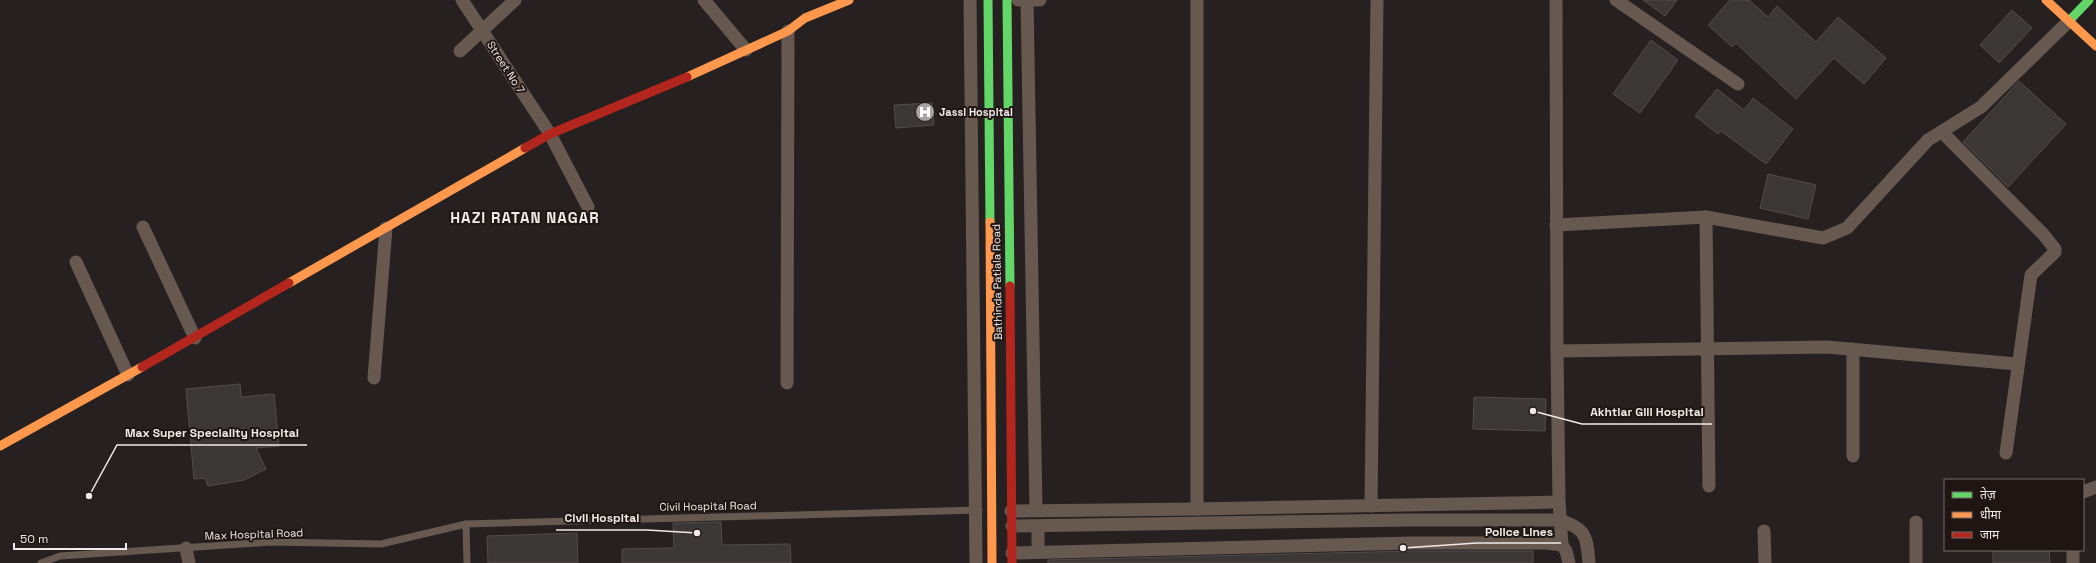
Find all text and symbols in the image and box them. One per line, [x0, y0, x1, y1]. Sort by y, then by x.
street label: Street No 7 [484, 38, 528, 96]
hospital icon: Jassi Hospital [914, 101, 936, 123]
place label: Jassi Hospital [939, 105, 1013, 119]
district label: HAZI RATAN NAGAR [450, 208, 600, 227]
street label: Bathinda Patiala Road [989, 224, 1005, 340]
callout: Akhtiar Gill Hospital [1582, 400, 1712, 424]
text: Akhtiar Gill Hospital [1590, 404, 1704, 420]
callout: Max Super Speciality Hospital [117, 421, 307, 445]
text: Max Super Speciality Hospital [125, 425, 299, 441]
legend [1944, 479, 2084, 551]
text: तेज़ [1980, 487, 1997, 503]
street label: Civil Hospital Road [659, 498, 757, 514]
callout: Civil Hospital [556, 506, 647, 530]
text: धीमा [1980, 507, 2002, 523]
text: Civil Hospital [565, 510, 639, 526]
callout: Police Lines [1477, 519, 1561, 543]
text: Police Lines [1485, 524, 1553, 540]
scale bar [14, 525, 126, 551]
street label: Max Hospital Road [204, 525, 304, 543]
text: जाम [1980, 527, 2000, 543]
text: 50 m [20, 531, 48, 547]

